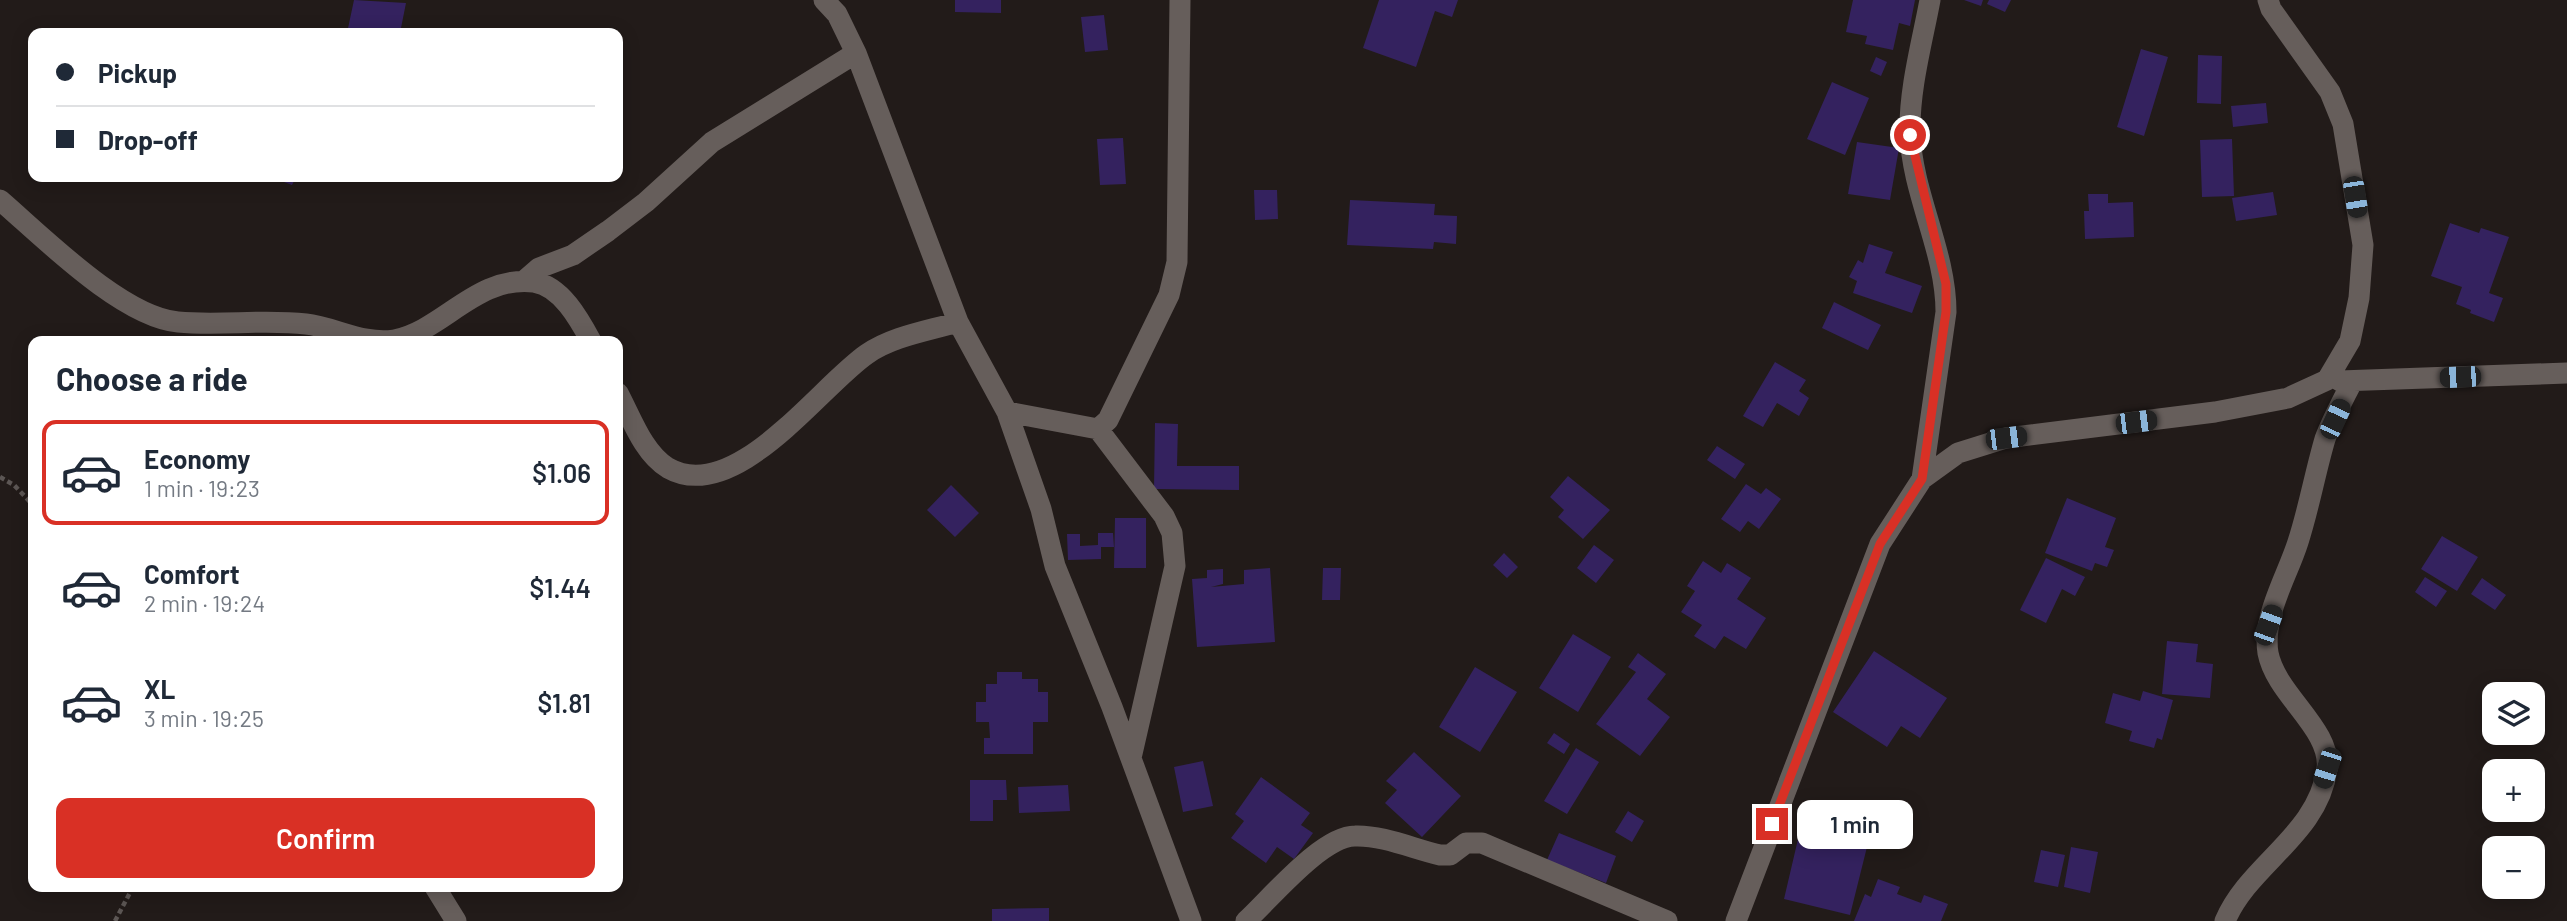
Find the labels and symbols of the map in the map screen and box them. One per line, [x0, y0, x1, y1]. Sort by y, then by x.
route start [1894, 119, 1926, 151]
car [2342, 175, 2369, 219]
car [2439, 366, 2482, 388]
car [2317, 396, 2354, 442]
car [2114, 409, 2159, 435]
car [1984, 425, 2029, 451]
car [2251, 602, 2286, 648]
car [2311, 745, 2344, 791]
callout: 1 min [1796, 800, 1912, 848]
route end [1756, 808, 1788, 840]

